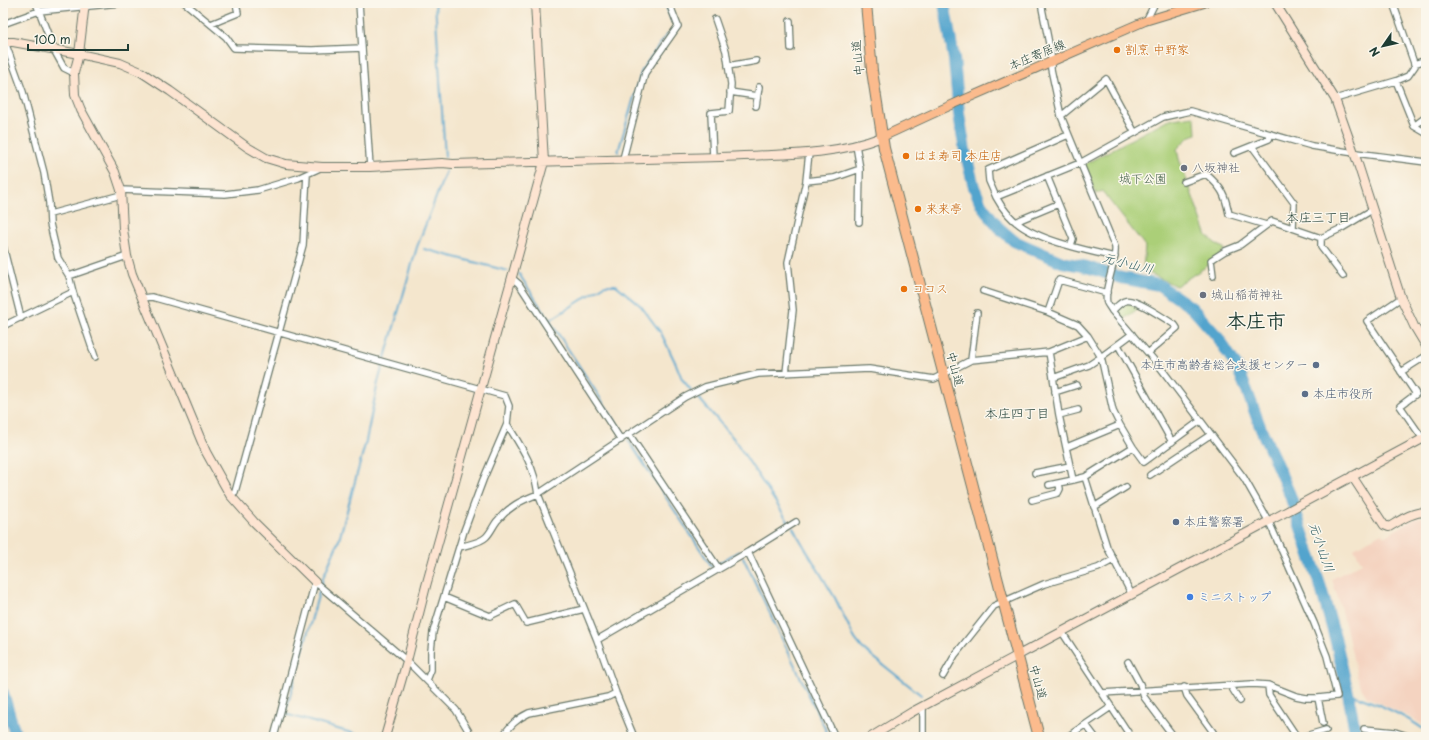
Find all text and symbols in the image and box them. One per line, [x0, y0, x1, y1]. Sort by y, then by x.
scale bar [28, 26, 128, 52]
north arrow [1363, 26, 1403, 66]
text: 100 m [34, 30, 71, 48]
street label: 本庄寄居線 [1005, 34, 1068, 74]
street label: 中山道 [846, 39, 868, 77]
place label: 割烹 中野家 [1125, 40, 1189, 58]
text: N [1365, 43, 1384, 60]
marker: 割烹 中野家 [1112, 45, 1122, 55]
place label: はま寿司 本庄店 [914, 146, 1002, 164]
marker: はま寿司 本庄店 [901, 151, 911, 161]
place label: 八坂神社 [1192, 158, 1240, 176]
marker: 八坂神社 [1179, 163, 1189, 173]
park label: 城下公園 [1119, 169, 1167, 187]
place label: 来来亭 [926, 199, 962, 217]
marker: 来来亭 [913, 204, 923, 214]
district label: 本庄三丁目 [1285, 207, 1351, 226]
water label: 元小山川 [1101, 247, 1156, 278]
place label: ココス [912, 279, 948, 297]
marker: ココス [899, 284, 909, 294]
place label: 城山稲荷神社 [1211, 285, 1283, 303]
marker: 城山稲荷神社 [1198, 290, 1208, 300]
district label: 本庄市 [1226, 305, 1286, 335]
street label: 中山道 [943, 349, 969, 388]
place label: 本庄市高齢者総合支援センター [1140, 355, 1308, 373]
marker: 本庄市高齢者総合支援センター [1311, 360, 1321, 370]
place label: 本庄市役所 [1313, 384, 1373, 402]
marker: 本庄市役所 [1300, 389, 1310, 399]
district label: 本庄四丁目 [984, 403, 1050, 422]
place label: 本庄警察署 [1184, 512, 1244, 530]
marker: 本庄警察署 [1171, 517, 1181, 527]
water label: 元小山川 [1305, 519, 1340, 575]
place label: ミニストップ [1198, 587, 1271, 605]
marker: ミニストップ [1185, 592, 1195, 602]
street label: 中山道 [1026, 662, 1052, 701]

